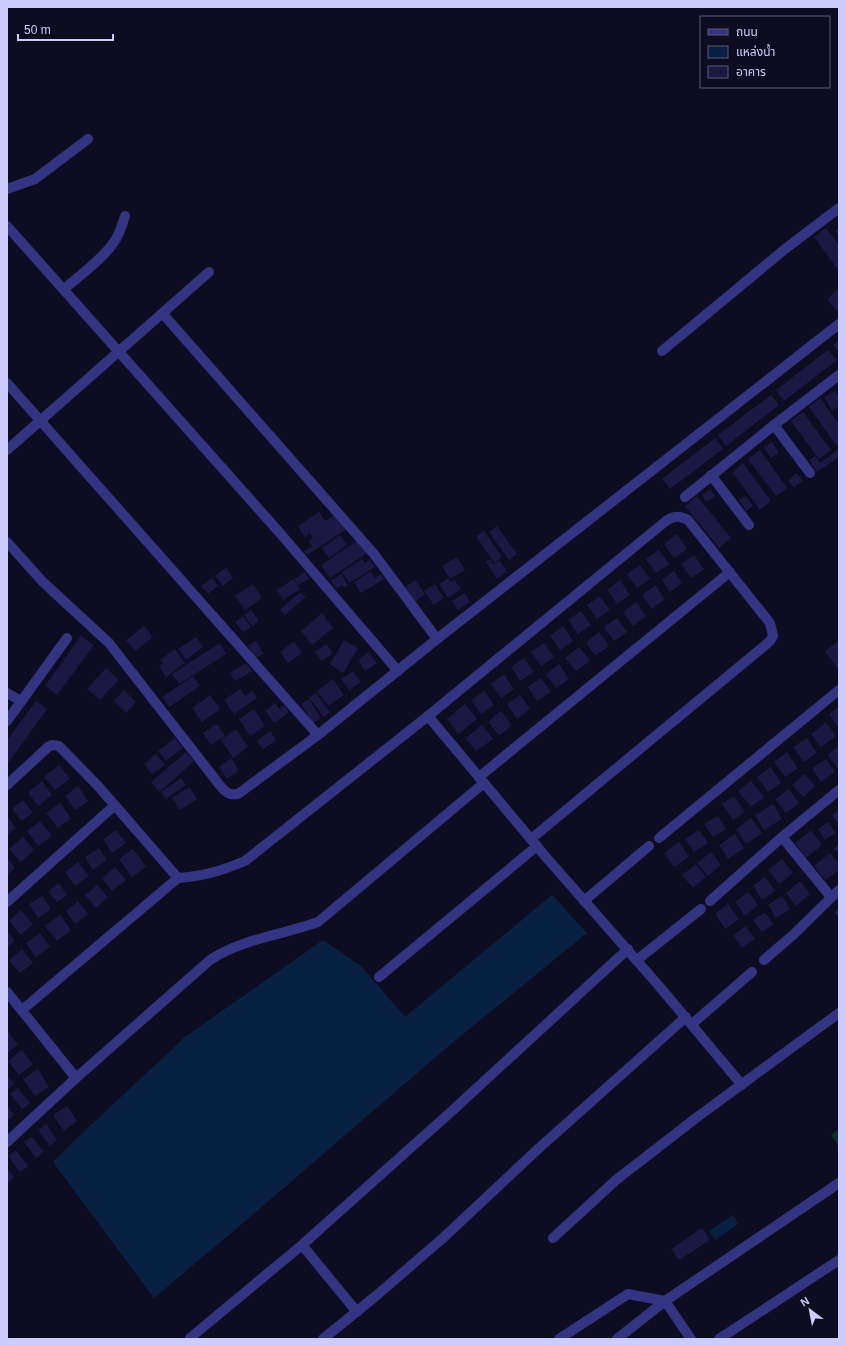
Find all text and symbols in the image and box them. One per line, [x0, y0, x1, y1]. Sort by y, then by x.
scale bar [18, 16, 113, 42]
legend [700, 16, 830, 88]
text: 50 m [24, 23, 51, 37]
text: ถนน [736, 25, 758, 39]
text: แหล่งน้ำ [736, 43, 775, 59]
text: อาคาร [736, 65, 766, 79]
north arrow [790, 1290, 830, 1330]
text: N [798, 1294, 811, 1309]

